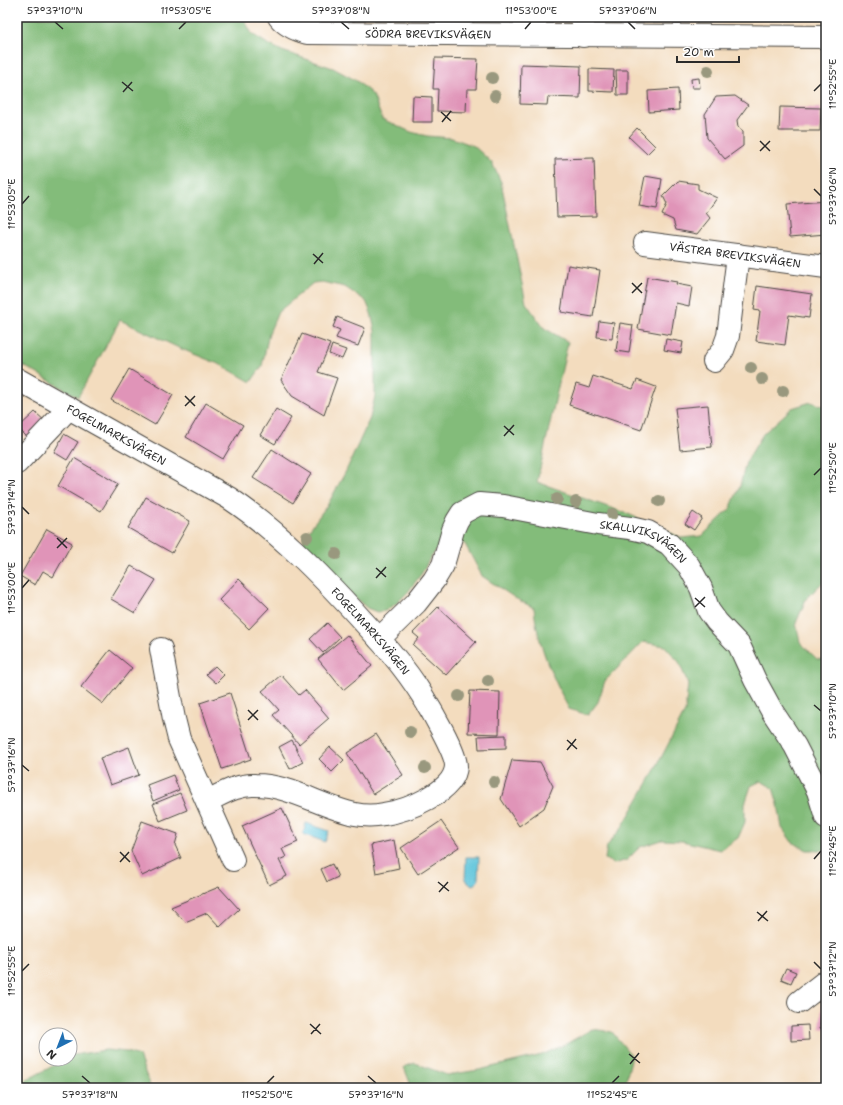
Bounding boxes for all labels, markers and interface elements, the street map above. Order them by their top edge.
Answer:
text: 57°37'10"N [27,4,83,17]
text: 11°53'05"E [160,4,212,17]
text: 57°37'08"N [312,4,370,17]
text: 11°53'00"E [505,4,557,17]
text: 57°37'06"N [599,4,657,17]
street label: SÖDRA BREVIKSVÄGEN [365,26,491,42]
scale bar [677,38,739,64]
text: 20 m [683,44,714,60]
text: 11°52'55"E [826,59,839,109]
text: 57°37'06"N [826,167,839,225]
text: 11°53'05"E [5,178,18,230]
street label: VÄSTRA BREVIKSVÄGEN [669,239,802,272]
street label: FOGELMARKSVÄGEN [64,401,169,469]
text: 11°52'50"E [826,442,839,494]
text: 57°37'14"N [5,479,18,535]
street label: SKALLVIKSVÄGEN [599,517,690,567]
text: 11°53'00"E [5,562,18,614]
street label: FOGELMARKSVÄGEN [328,584,413,678]
text: 57°37'10"N [826,683,839,739]
text: 57°37'16"N [5,737,18,793]
text: 11°52'45"E [826,826,839,876]
text: 57°37'12"N [826,941,839,997]
text: 11°52'55"E [5,946,18,996]
north arrow [38,1027,78,1067]
text: N [43,1045,60,1063]
text: 57°37'18"N [62,1088,118,1101]
text: 11°52'50"E [241,1088,293,1101]
text: 57°37'16"N [348,1088,404,1101]
text: 11°52'45"E [587,1088,637,1101]

